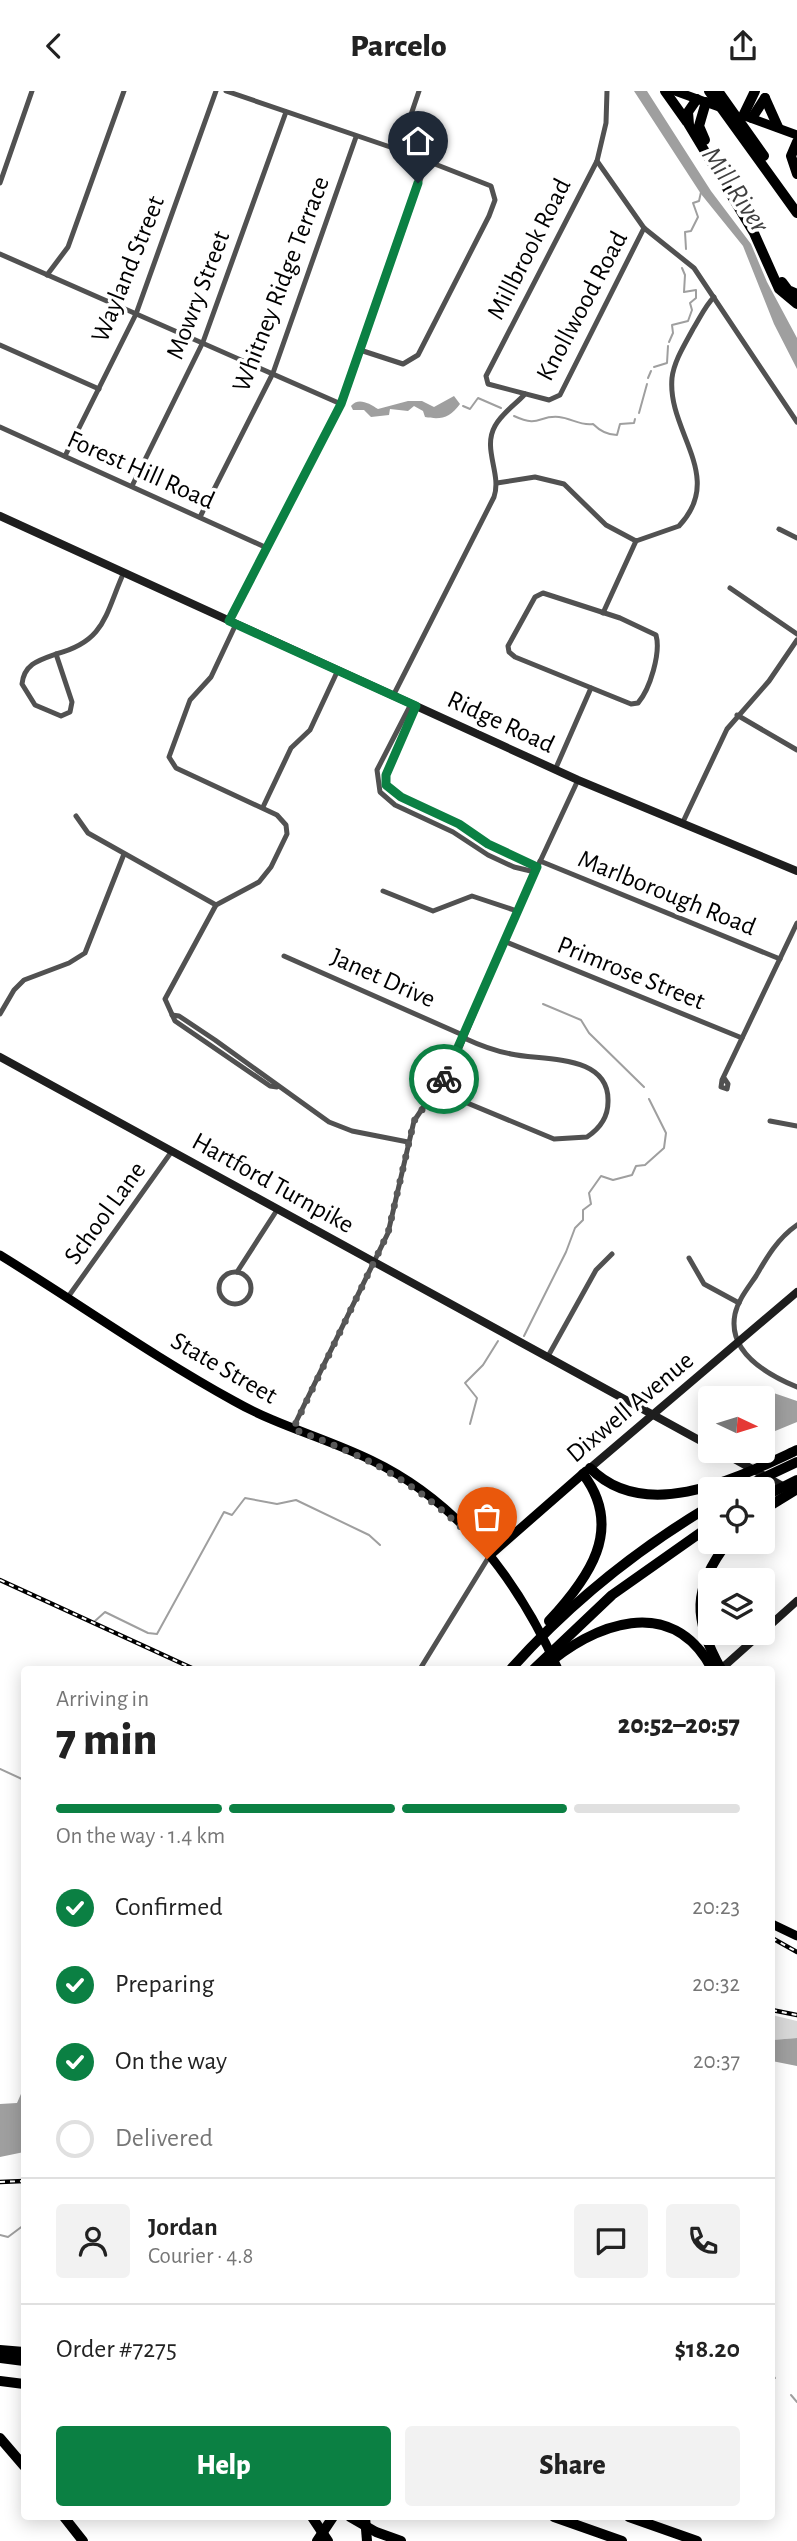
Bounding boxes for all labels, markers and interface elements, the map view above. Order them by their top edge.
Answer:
icon: back [35,27,73,65]
icon: share [724,27,762,65]
text: Parcelo [350,30,447,62]
pin [388,111,448,183]
icon: home [399,122,437,160]
water label: Mill River [696,142,774,239]
street label: Whitney Ridge Terrace [228,173,334,395]
street label: Millbrook Road [482,174,576,324]
street label: Wayland Street [87,192,169,346]
street label: Mowry Street [162,227,234,363]
street label: Knollwood Road [532,227,632,385]
street label: Forest Hill Road [63,426,219,514]
street label: Ridge Road [443,686,559,758]
street label: Marlborough Road [574,845,760,941]
street label: Primrose Street [554,932,708,1014]
street label: Janet Drive [327,943,439,1013]
courier [409,1044,479,1114]
icon: bike [425,1060,463,1098]
street label: Hartford Turnpike [188,1128,358,1238]
street label: School Lane [59,1157,151,1269]
street label: State Street [166,1327,282,1409]
street label: Dixwell Avenue [562,1347,698,1467]
north arrow [698,1386,775,1463]
map controls [698,1386,775,1645]
button: locate [698,1477,775,1554]
pin [457,1487,517,1559]
icon: bag [468,1498,506,1536]
button: layers [698,1568,775,1645]
text: Arriving in [56,1688,149,1711]
text: 20:52–20:57 [618,1712,740,1738]
text: 7 min [56,1717,157,1763]
text: On the way · 1.4 km [56,1825,225,1848]
icon: check [56,1889,94,1927]
text: Confirmed [115,1894,223,1920]
text: 20:23 [692,1896,740,1919]
icon: check [56,1966,94,2004]
text: Preparing [115,1971,214,1997]
text: 20:32 [692,1973,740,1996]
icon: check [56,2043,94,2081]
text: On the way [115,2048,227,2074]
text: 20:37 [693,2050,740,2073]
text: Delivered [115,2125,213,2151]
button: person [56,2204,130,2278]
button: chat [574,2204,648,2278]
button: phone [666,2204,740,2278]
text: Jordan [148,2214,218,2240]
text: Courier · 4.8 [148,2245,253,2268]
text: Order #7275 [56,2336,177,2362]
text: $18.20 [674,2336,740,2362]
button: Help [56,2426,391,2506]
button: Share [405,2426,740,2506]

